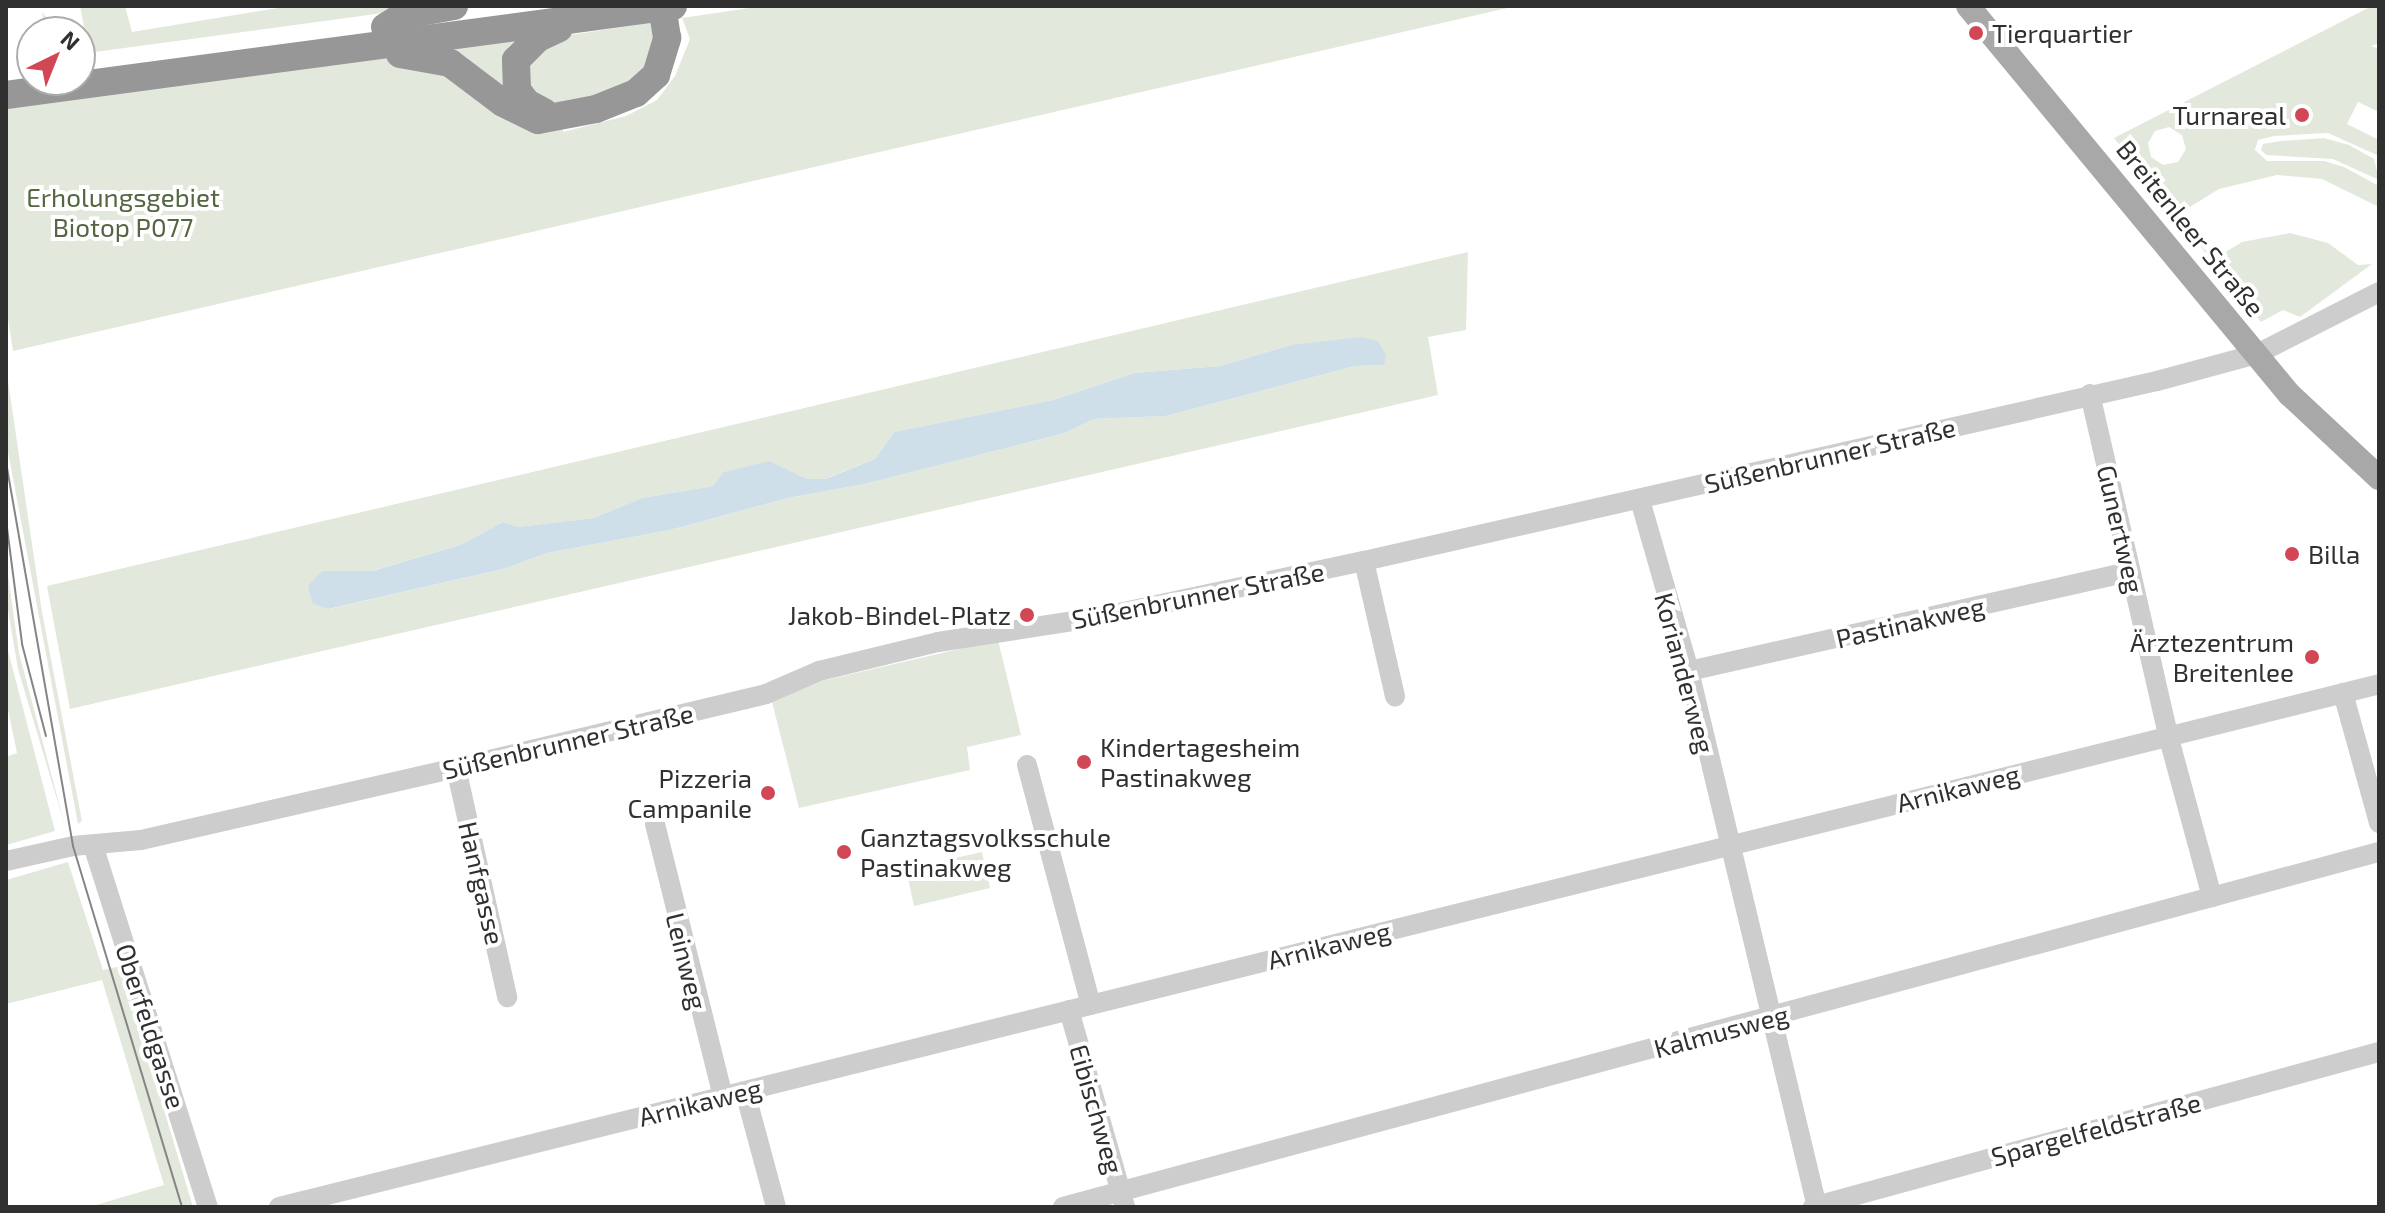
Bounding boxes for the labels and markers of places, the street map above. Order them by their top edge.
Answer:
place label: Tierquartier [1992,17,2133,49]
marker: Tierquartier [1967,24,1985,42]
place label: Turnareal [2173,99,2286,131]
marker: Turnareal [2293,106,2311,124]
place label: Billa [2308,538,2360,570]
marker: Billa [2283,545,2301,563]
place label: Jakob-Bindel-Platz [788,599,1011,631]
marker: Jakob-Bindel-Platz [1018,606,1036,624]
place label: Ärztezentrum Breitenlee [2130,626,2294,688]
marker: Ärztezentrum Breitenlee [2301,646,2323,668]
place label: Kindertagesheim Pastinakweg [1100,731,1300,792]
marker: Kindertagesheim Pastinakweg [1075,753,1093,771]
place label: Pizzeria Campanile [628,762,752,824]
marker: Pizzeria Campanile [759,784,777,802]
place label: Ganztagsvolksschule Pastinakweg [860,821,1111,882]
marker: Ganztagsvolksschule Pastinakweg [835,843,853,861]

